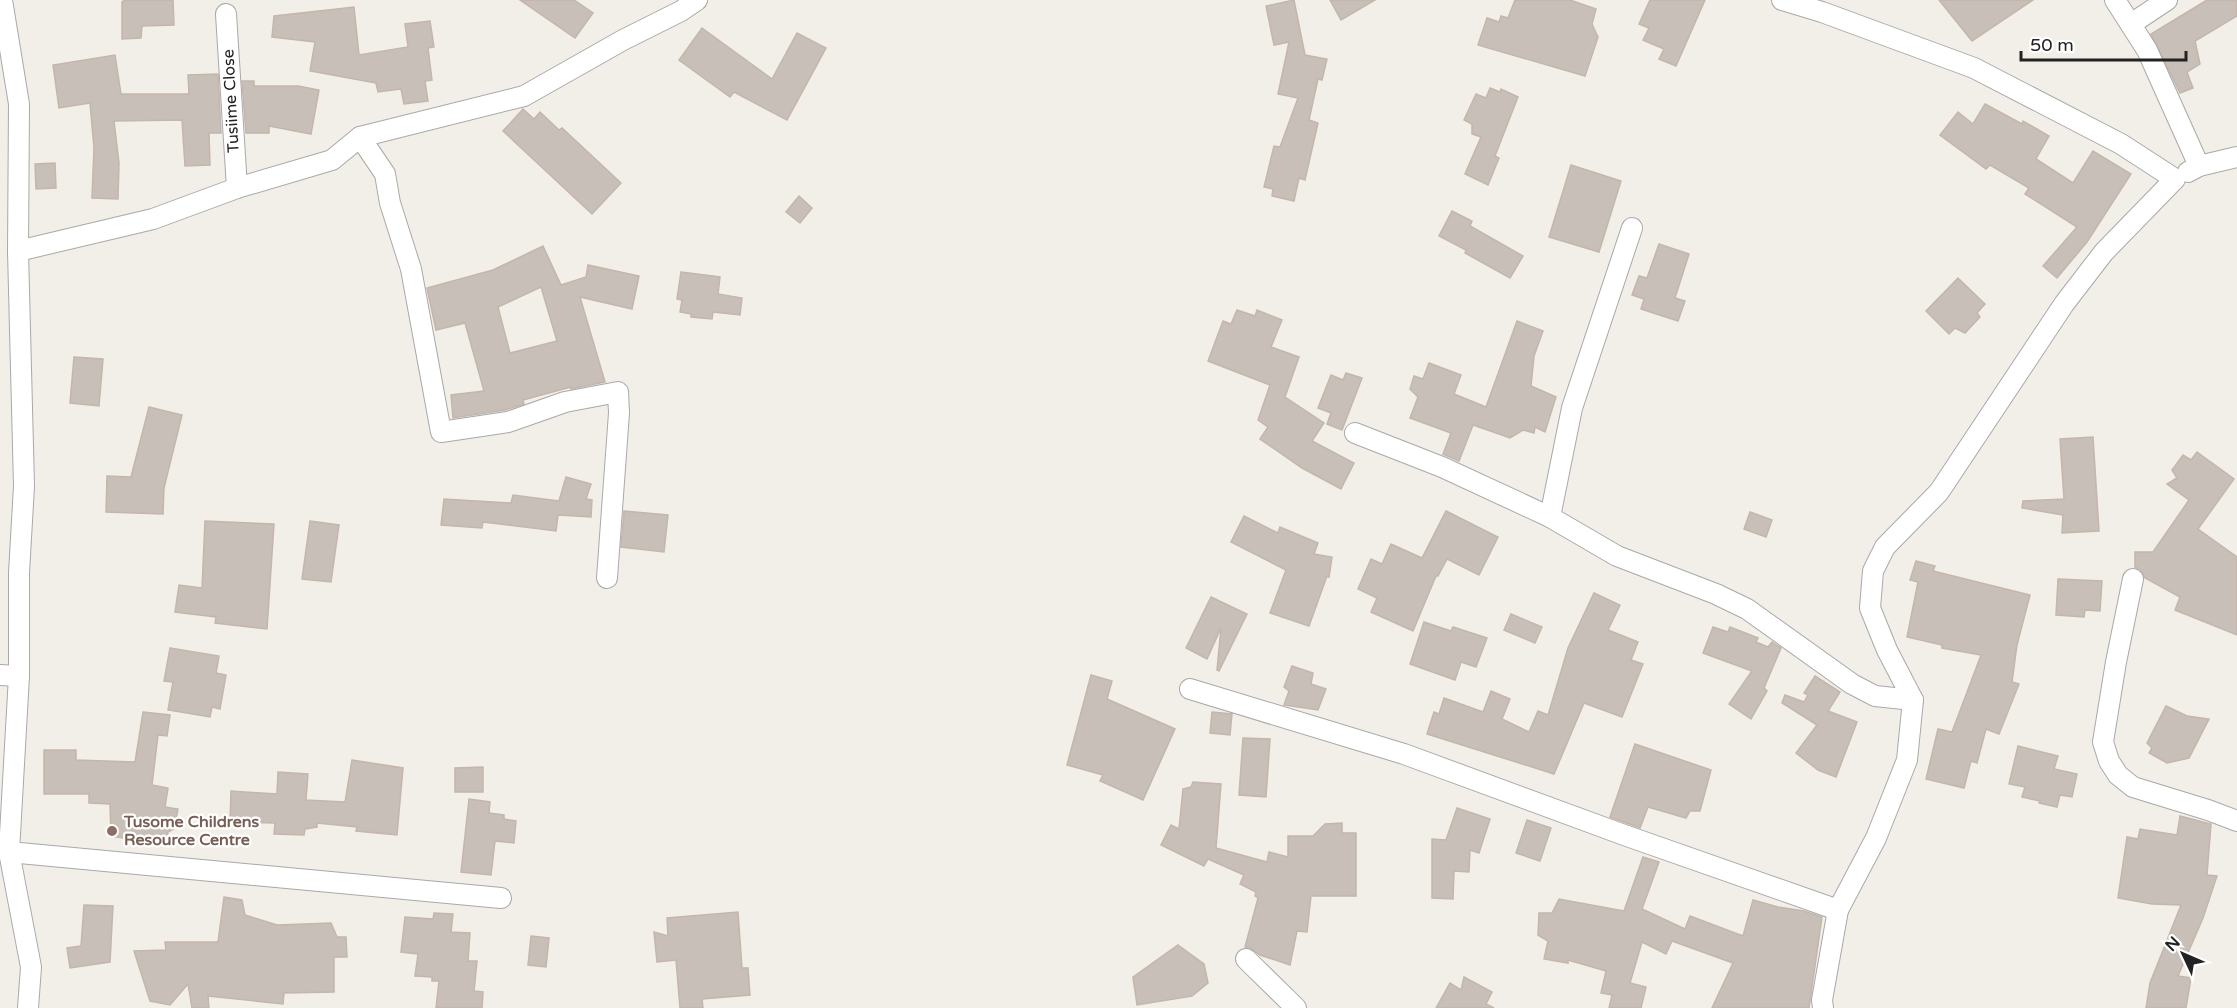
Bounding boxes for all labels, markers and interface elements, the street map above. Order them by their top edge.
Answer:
scale bar [2021,24,2186,62]
text: 50 m [2030,34,2074,56]
street label: Tusiime Close [218,49,244,153]
place label: Tusome Childrens Resource Centre [123,812,259,850]
marker: Tusome Childrens Resource Centre [105,824,119,838]
north arrow [2153,924,2213,984]
text: N [2161,933,2185,956]

